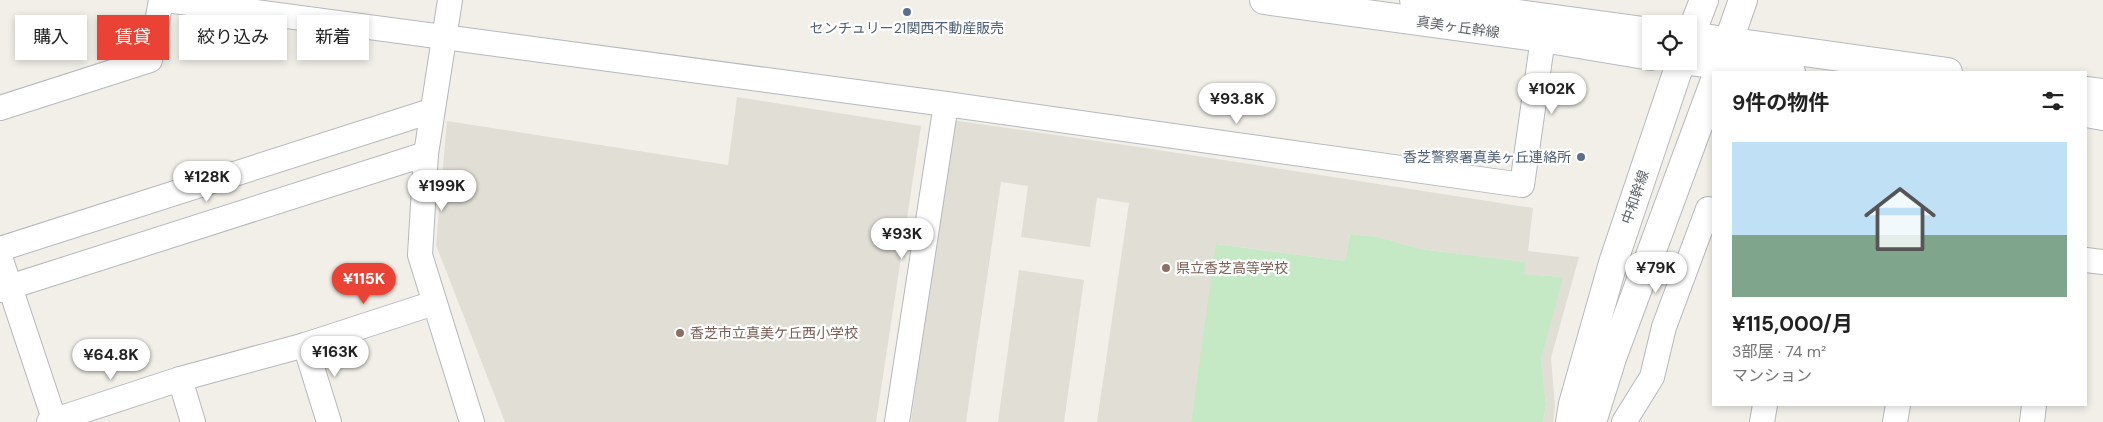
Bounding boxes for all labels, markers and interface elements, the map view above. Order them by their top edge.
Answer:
marker: センチュリー21関西不動産販売 [901,6,913,18]
street label: 真美ヶ丘幹線 [1415,12,1501,42]
chip: 購入 [15,15,87,60]
chip: 賃貸 [97,15,169,60]
chip: 絞り込み [179,15,287,60]
chip: 新着 [297,15,369,60]
map controls [1642,15,1697,70]
button: locate [1642,15,1697,70]
place label: センチュリー21関西不動産販売 [810,19,1004,37]
pin: ¥102K [1517,72,1587,115]
text: ¥102K [1528,78,1576,99]
pin: ¥93.8K [1196,82,1278,125]
icon: filters [2039,87,2067,115]
text: ¥93.8K [1210,88,1264,109]
text: 9件の物件 [1732,89,1829,117]
place label: 香芝警察署真美ヶ丘連絡所 [1403,148,1571,166]
marker: 香芝警察署真美ヶ丘連絡所 [1575,151,1587,163]
pin: ¥128K [172,160,242,203]
text: ¥128K [184,166,230,187]
street label: 中和幹線 [1617,168,1653,226]
pin: ¥199K [407,170,477,212]
icon: home [1855,174,1945,264]
text: ¥199K [419,175,466,196]
pin: ¥93K [872,218,932,260]
text: ¥93K [882,223,922,244]
pin: ¥79K [1626,252,1686,294]
text: ¥79K [1636,257,1676,278]
place label: 県立香芝高等学校 [1176,259,1288,277]
pin: ¥115K [329,262,399,305]
marker: 県立香芝高等学校 [1160,262,1172,274]
text: ¥115K [343,268,385,289]
text: ¥115,000/月 [1732,310,1853,338]
place label: 香芝市立真美ケ丘西小学校 [690,324,858,342]
marker: 香芝市立真美ケ丘西小学校 [674,327,686,339]
pin: ¥163K [300,336,370,378]
pin: ¥64.8K [70,338,152,381]
text: ¥163K [312,341,358,362]
text: 3部屋 · 74 m² [1732,341,1826,362]
text: ¥64.8K [83,344,139,365]
text: マンション [1732,365,1812,386]

